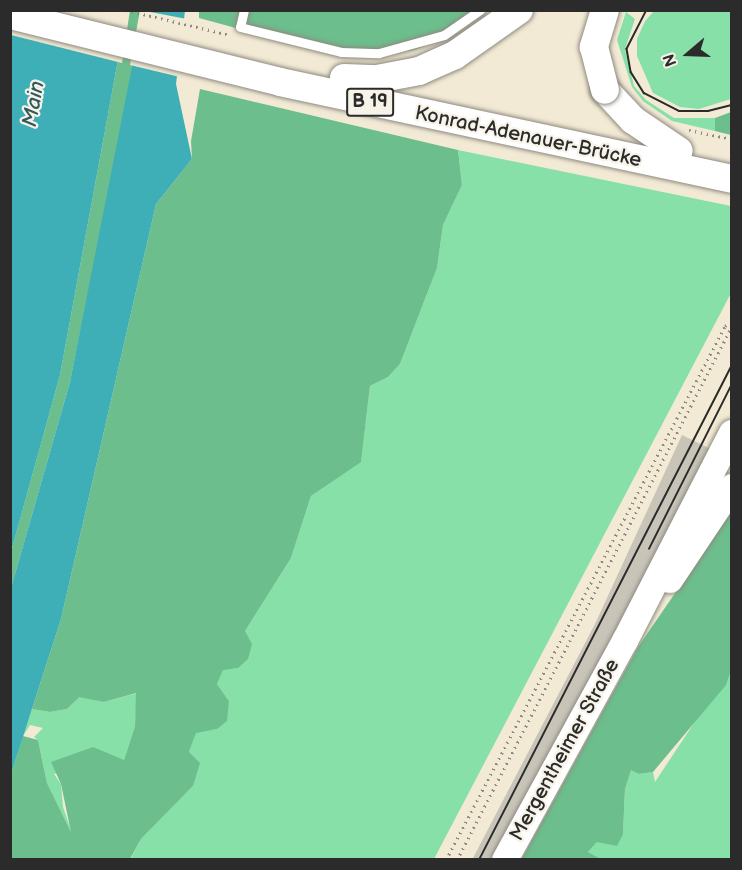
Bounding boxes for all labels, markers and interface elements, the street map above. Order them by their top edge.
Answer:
north arrow [658,24,718,84]
text: N [660,51,681,69]
water label: Main [18,79,50,129]
road number: B 19 [346,87,394,117]
street label: Konrad-Adenauer-Brücke [413,101,643,173]
street label: Mergentheimer Straße [505,655,625,845]

